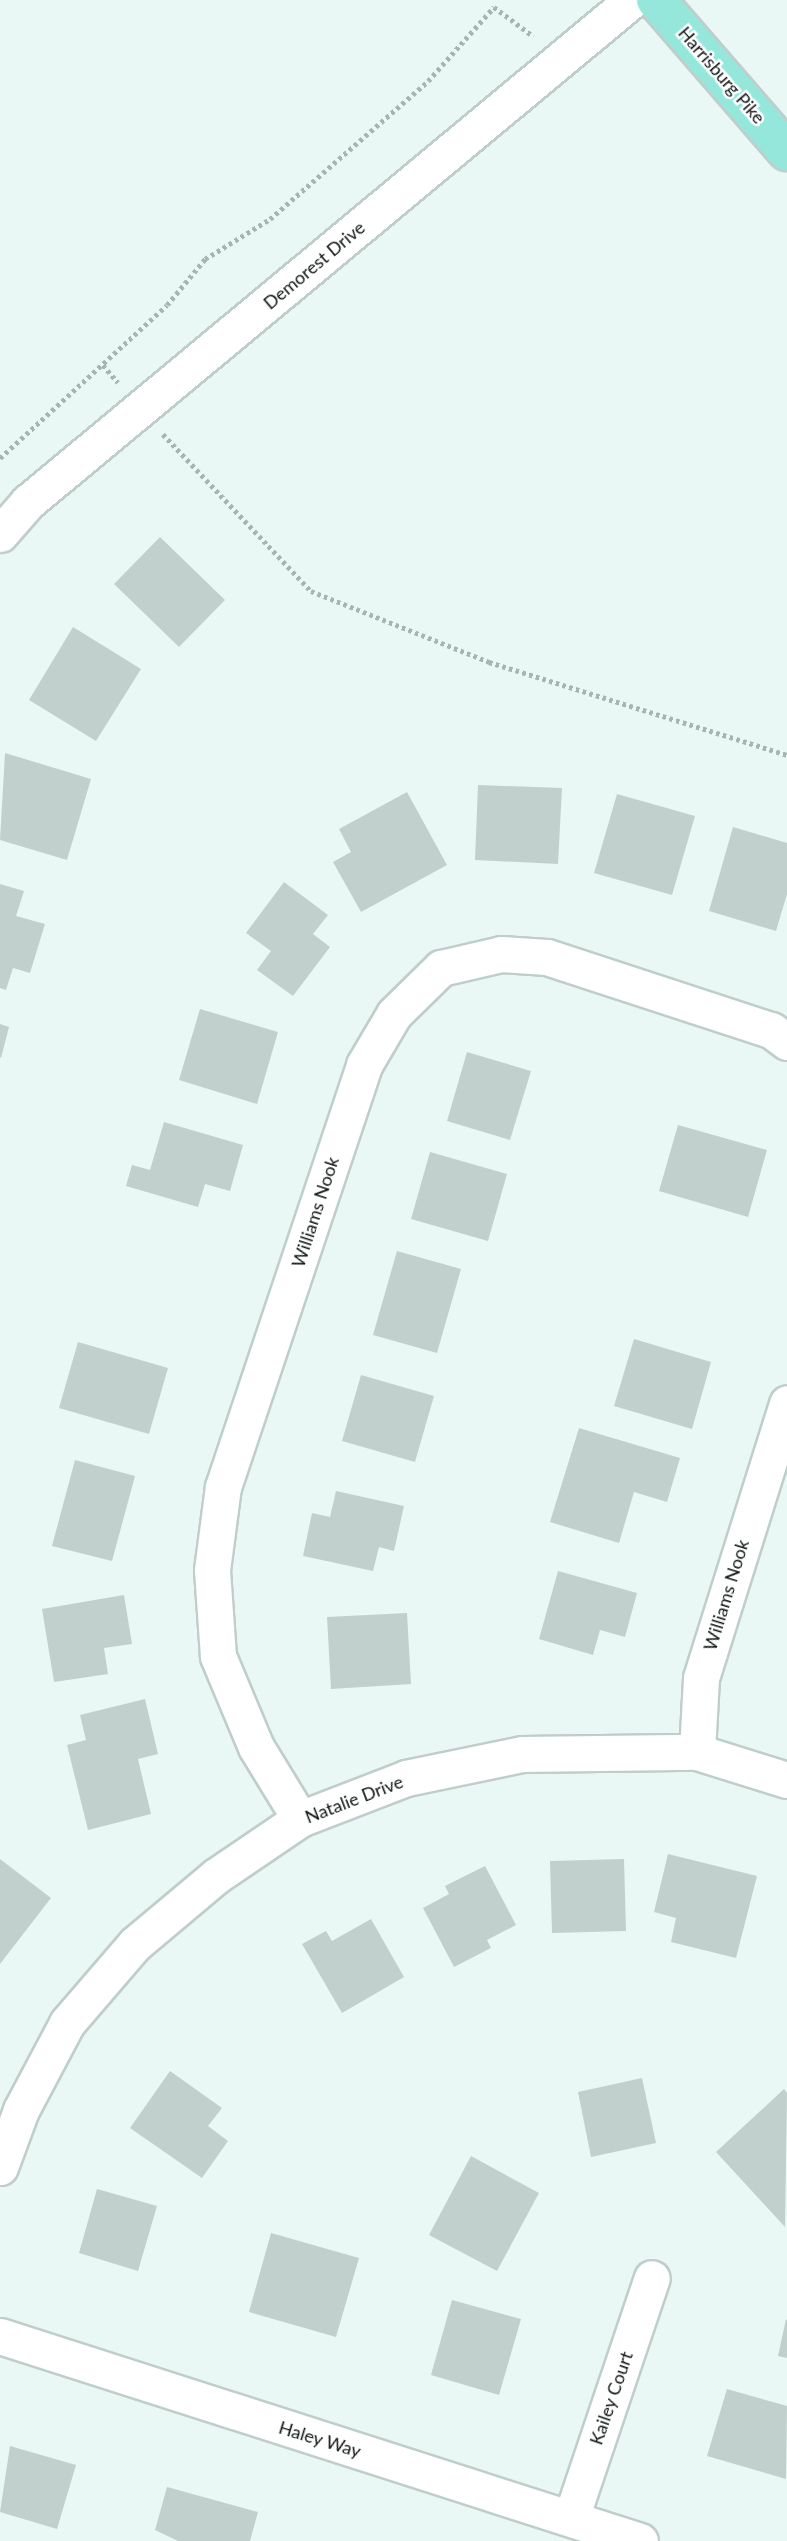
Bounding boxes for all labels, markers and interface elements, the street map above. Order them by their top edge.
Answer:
street label: Harrisburg Pike [674,22,770,128]
street label: Demorest Drive [259,216,369,314]
street label: Williams Nook [287,1154,343,1270]
street label: Williams Nook [699,1537,753,1653]
street label: Natalie Drive [302,1770,406,1828]
street label: Kailey Court [585,2348,637,2448]
street label: Haley Way [276,2416,364,2462]

